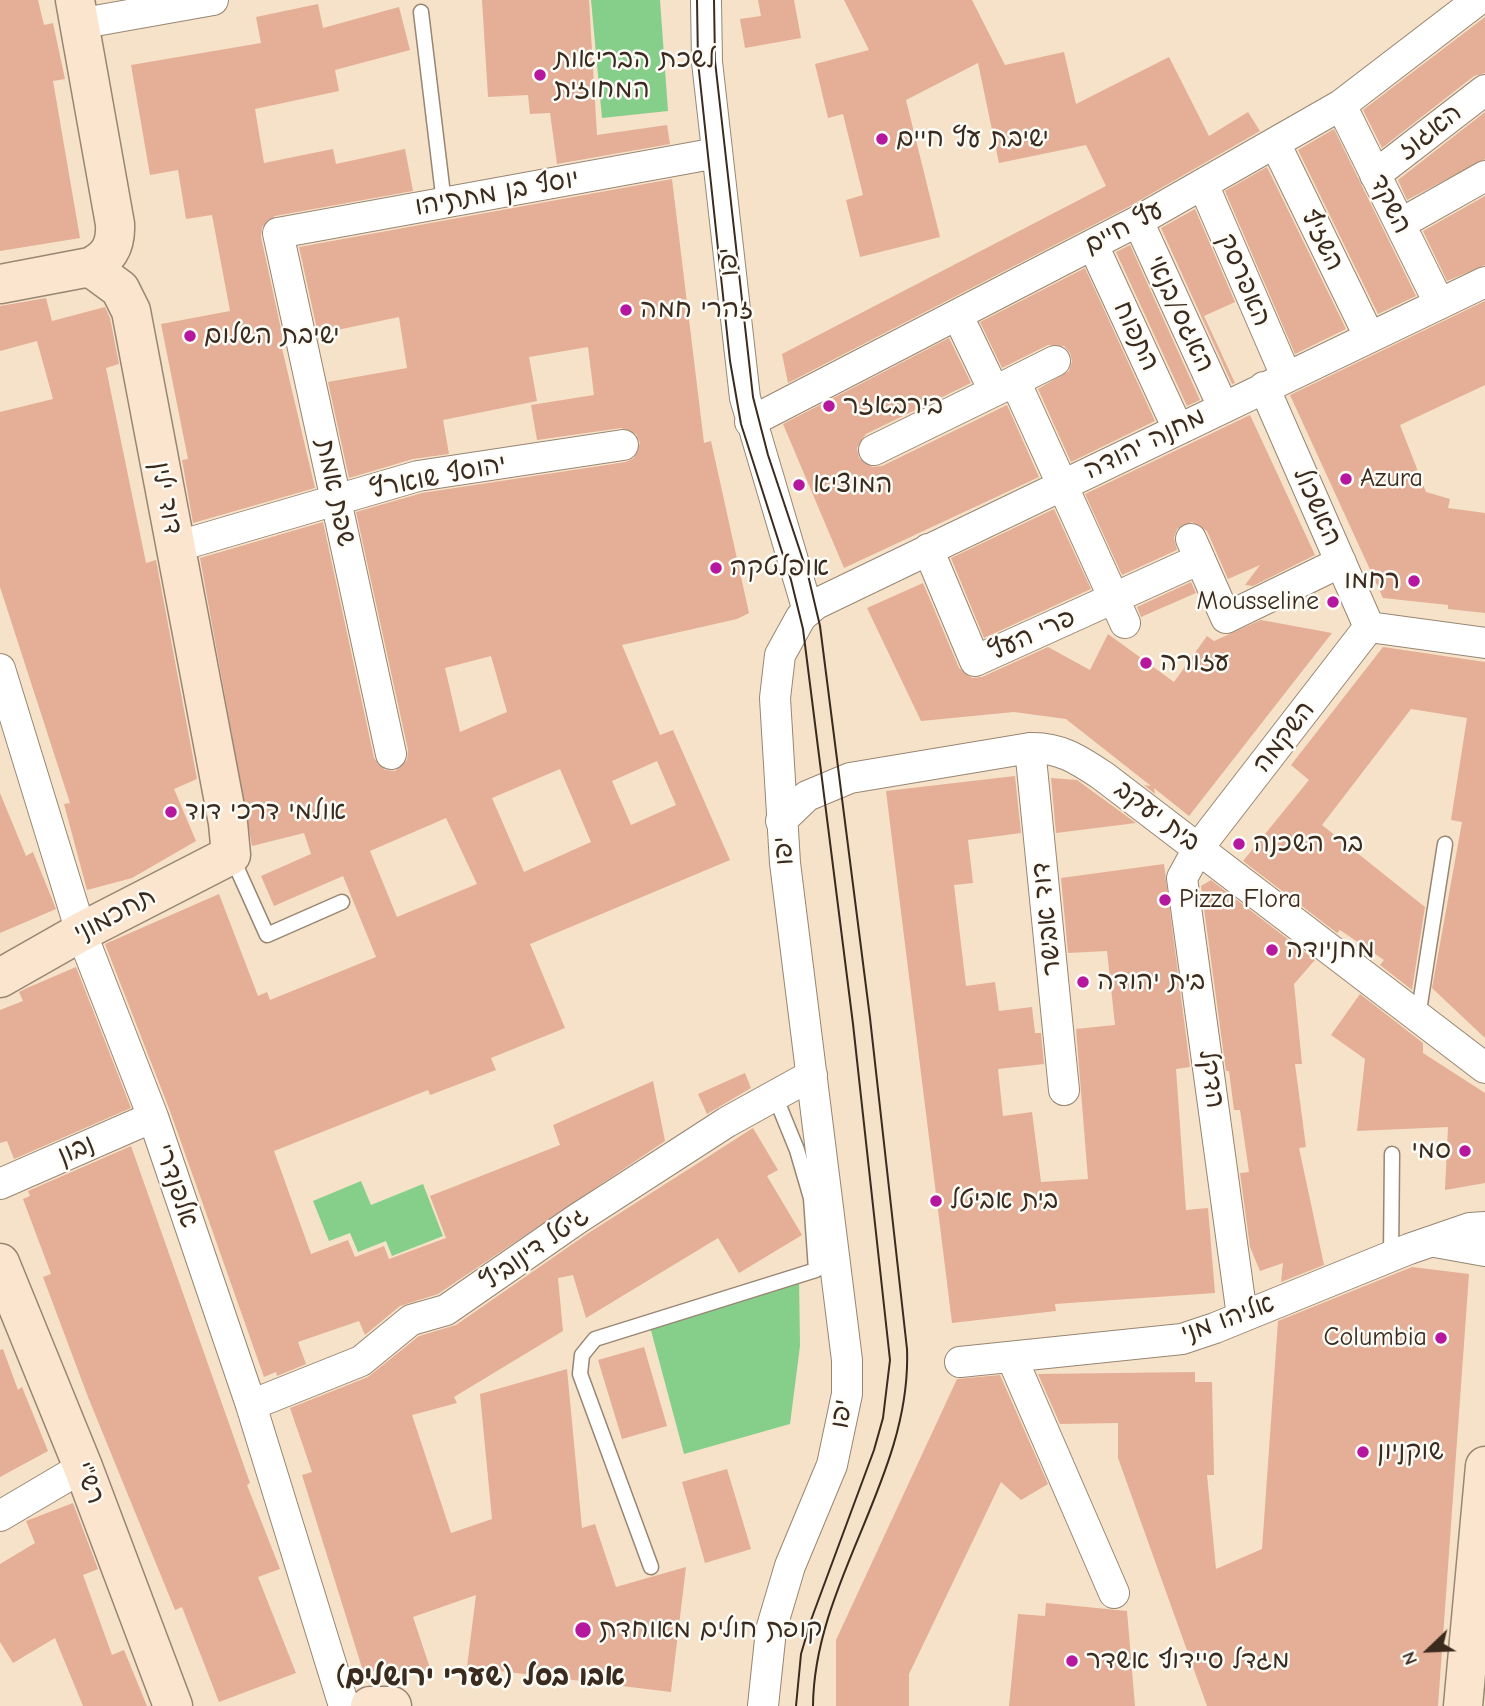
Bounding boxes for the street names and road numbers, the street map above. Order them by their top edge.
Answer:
street label: האגוז [1392,97,1468,167]
street label: יוסף בן מתתיהו [413,163,581,223]
street label: השקד [1362,169,1418,239]
street label: עץ חיים [1079,194,1169,262]
street label: השזיף [1294,204,1350,276]
street label: האפרסק [1211,229,1277,331]
street label: יפו [712,246,746,278]
street label: האגס/בנאי [1139,251,1221,377]
street label: התפוח [1106,296,1166,376]
street label: מחנה יהודה [1079,401,1211,487]
street label: שפת אמת [308,437,362,549]
street label: יהוסף שוארץ [367,449,509,505]
street label: דוד ילין [144,459,188,537]
street label: האשכול [1286,463,1348,551]
street label: פרי העץ [984,602,1080,668]
street label: השקמה [1246,695,1322,779]
street label: בית יעקב [1108,774,1206,858]
street label: יפו [767,835,801,867]
street label: דוד אבישר [1026,861,1068,977]
street label: תחכמוני [69,881,161,949]
street label: הדקל [1191,1048,1231,1110]
street label: נבון [53,1128,99,1172]
street label: אלפנדרי [147,1140,205,1232]
street label: גיטל דינוביץ [475,1200,595,1298]
street label: אליהו מני [1177,1288,1279,1350]
street label: יפו [824,1397,860,1431]
street label: רש"י [67,1457,111,1509]

